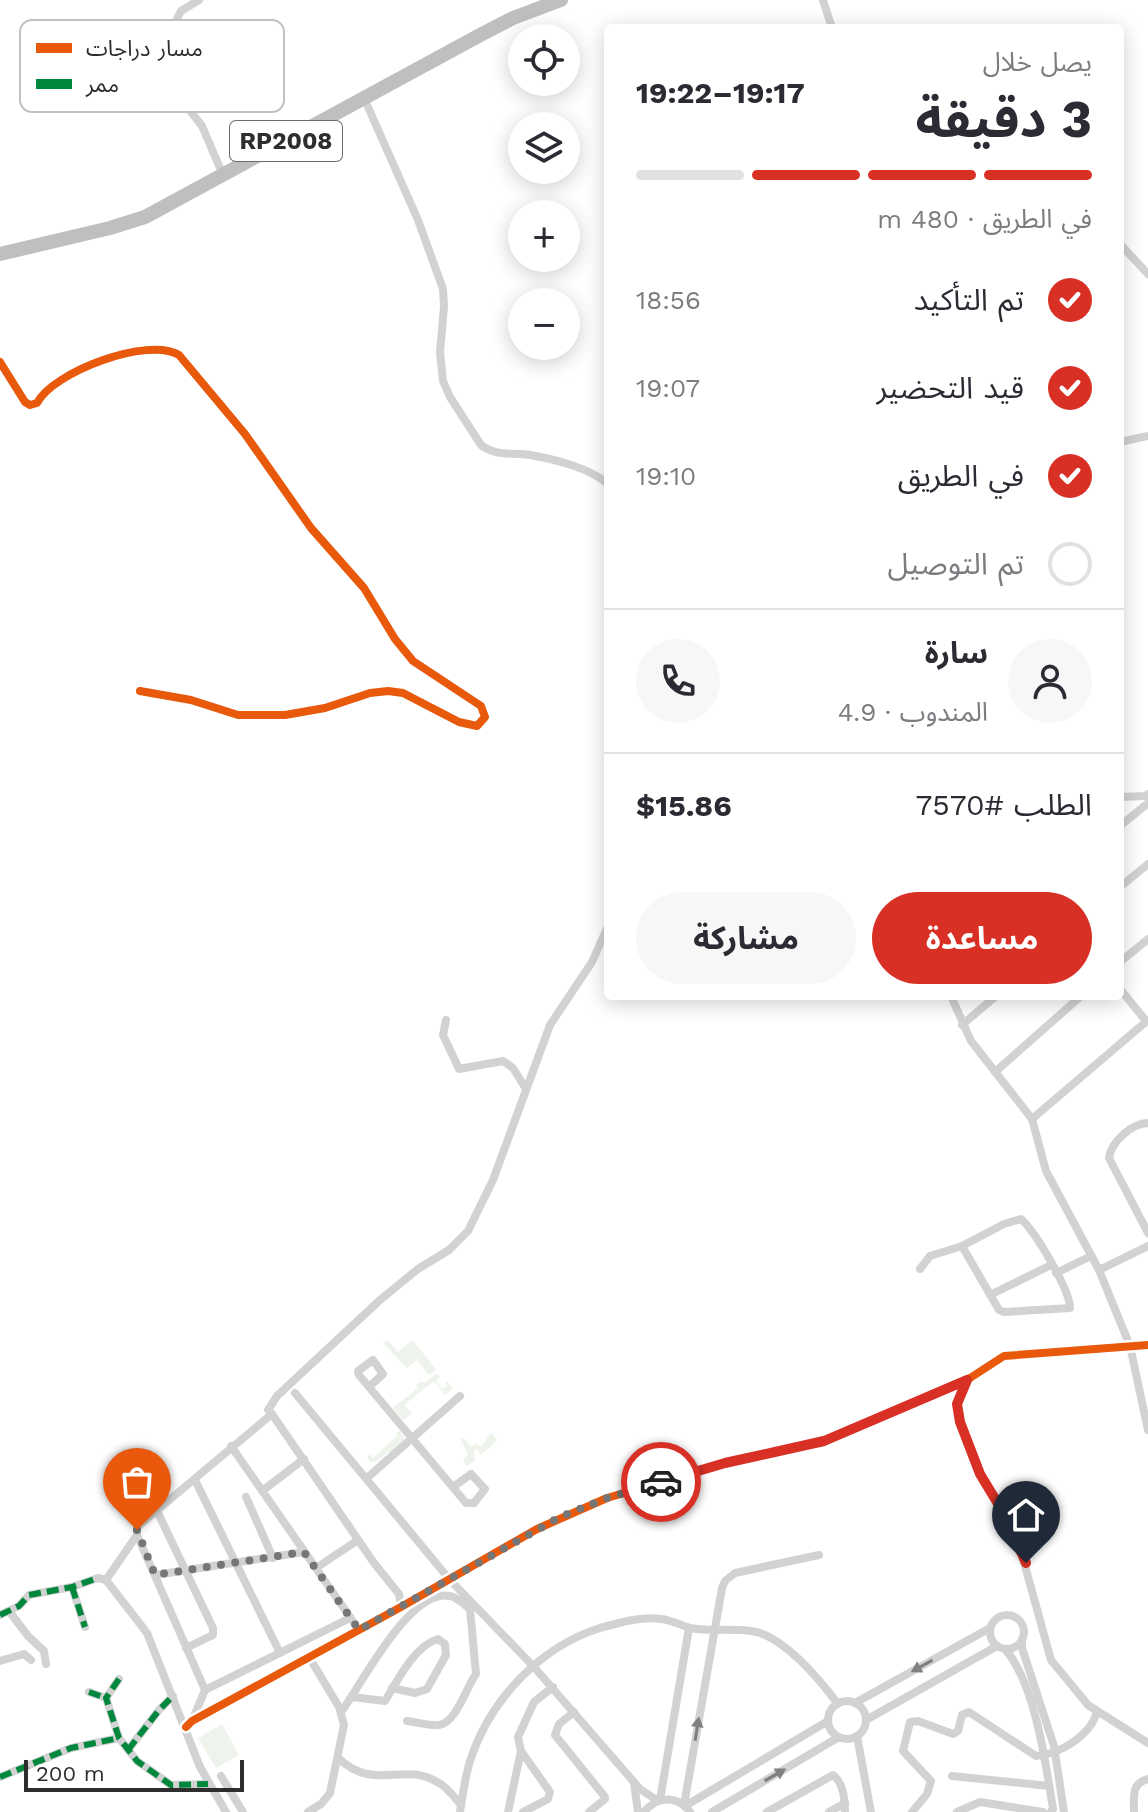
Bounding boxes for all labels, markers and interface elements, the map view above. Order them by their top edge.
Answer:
legend [20,20,284,112]
map controls [508,24,580,360]
button: locate [508,24,580,96]
text: مسار دراجات [86,36,203,62]
text: يصل خلال [983,47,1092,77]
text: ممر [85,72,119,97]
text: 19:17–19:22 [636,75,805,110]
text: 3 دقيقة [915,89,1092,150]
button: layers [508,112,580,184]
road number: RP2008 [230,121,342,161]
button: + [508,200,580,272]
text: في الطريق · 480 m [877,204,1092,234]
icon: check [1048,278,1092,322]
text: تم التأكيد [914,282,1024,317]
text: 18:56 [636,285,701,315]
button: − [508,288,580,360]
icon: check [1048,366,1092,410]
text: قيد التحضير [876,370,1024,405]
text: 19:07 [636,373,700,403]
icon: check [1048,454,1092,498]
text: في الطريق [898,458,1024,493]
text: 19:10 [636,461,696,491]
text: تم التوصيل [887,546,1024,581]
text: سارة [925,635,988,670]
button: phone [636,639,720,723]
button: person [1008,639,1092,723]
text: المندوب · 4.9 [838,697,988,727]
text: الطلب #7570 [915,787,1092,822]
text: $15.86 [636,788,732,823]
button: مشاركة [636,892,856,984]
button: مساعدة [872,892,1092,984]
courier [621,1442,701,1522]
pin [103,1448,171,1530]
icon: bag [115,1460,159,1504]
icon: car [639,1460,683,1504]
pin [992,1481,1060,1563]
icon: home [1004,1493,1048,1537]
one-way arrow [911,1659,934,1672]
one-way arrow [691,1716,704,1741]
scale bar [24,1756,244,1792]
text: 200 m [36,1761,105,1786]
one-way arrow [764,1768,787,1782]

